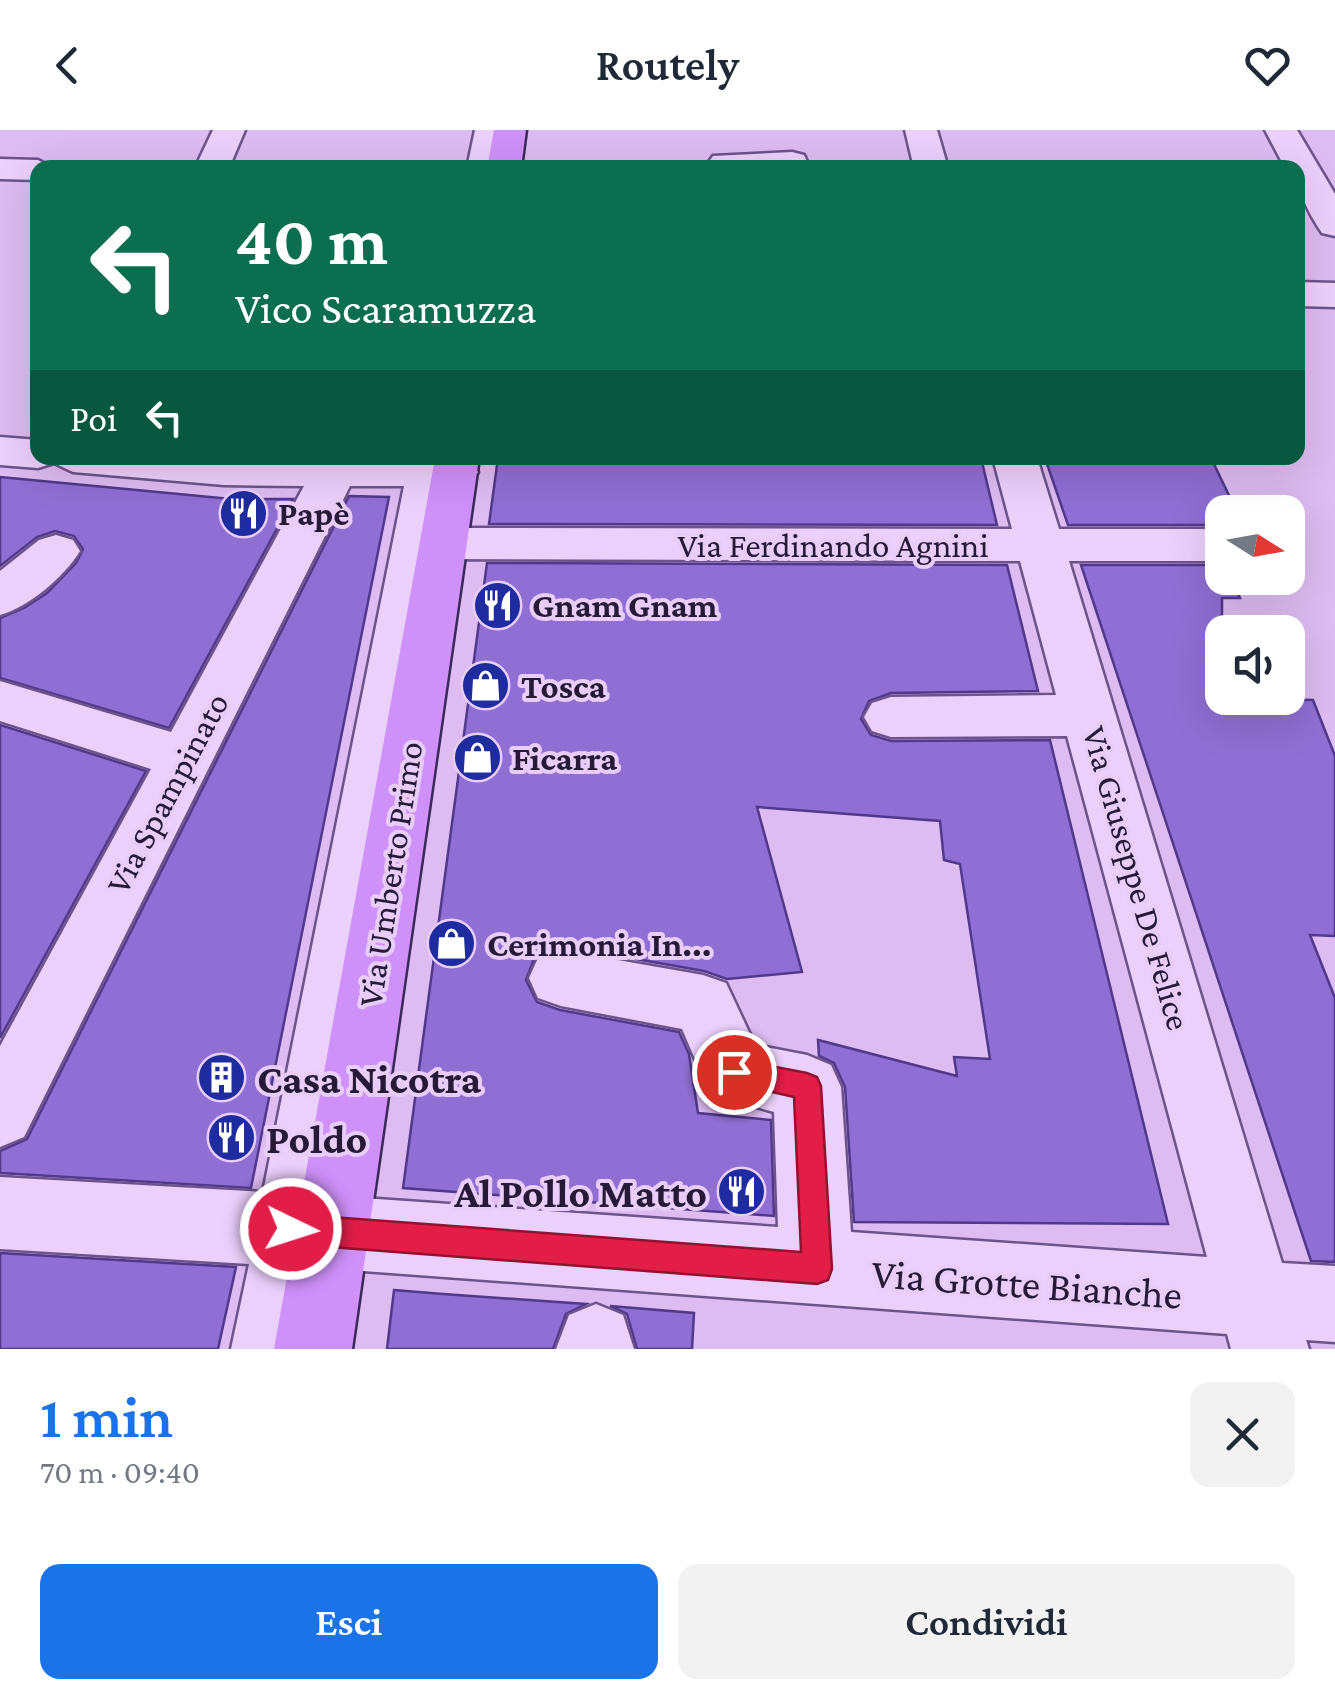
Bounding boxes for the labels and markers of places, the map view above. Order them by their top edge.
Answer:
restaurant icon: Papè [217,487,269,539]
place label: Papè [278,494,350,533]
restaurant icon: Gnam Gnam [471,579,523,631]
place label: Gnam Gnam [532,586,718,625]
shop icon: Tosca [460,660,512,712]
place label: Tosca [521,667,606,706]
shop icon: Ficarra [451,732,503,784]
place label: Ficarra [512,739,617,778]
shop icon: Cerimonia In... [426,918,478,970]
place label: Cerimonia In... [487,925,712,964]
pin [692,1030,777,1115]
building icon: Casa Nicotra [196,1052,248,1104]
place label: Casa Nicotra [257,1055,482,1102]
restaurant icon: Poldo [205,1112,257,1164]
place label: Poldo [266,1115,367,1162]
restaurant icon: Al Pollo Matto [716,1166,768,1218]
place label: Al Pollo Matto [453,1169,707,1216]

